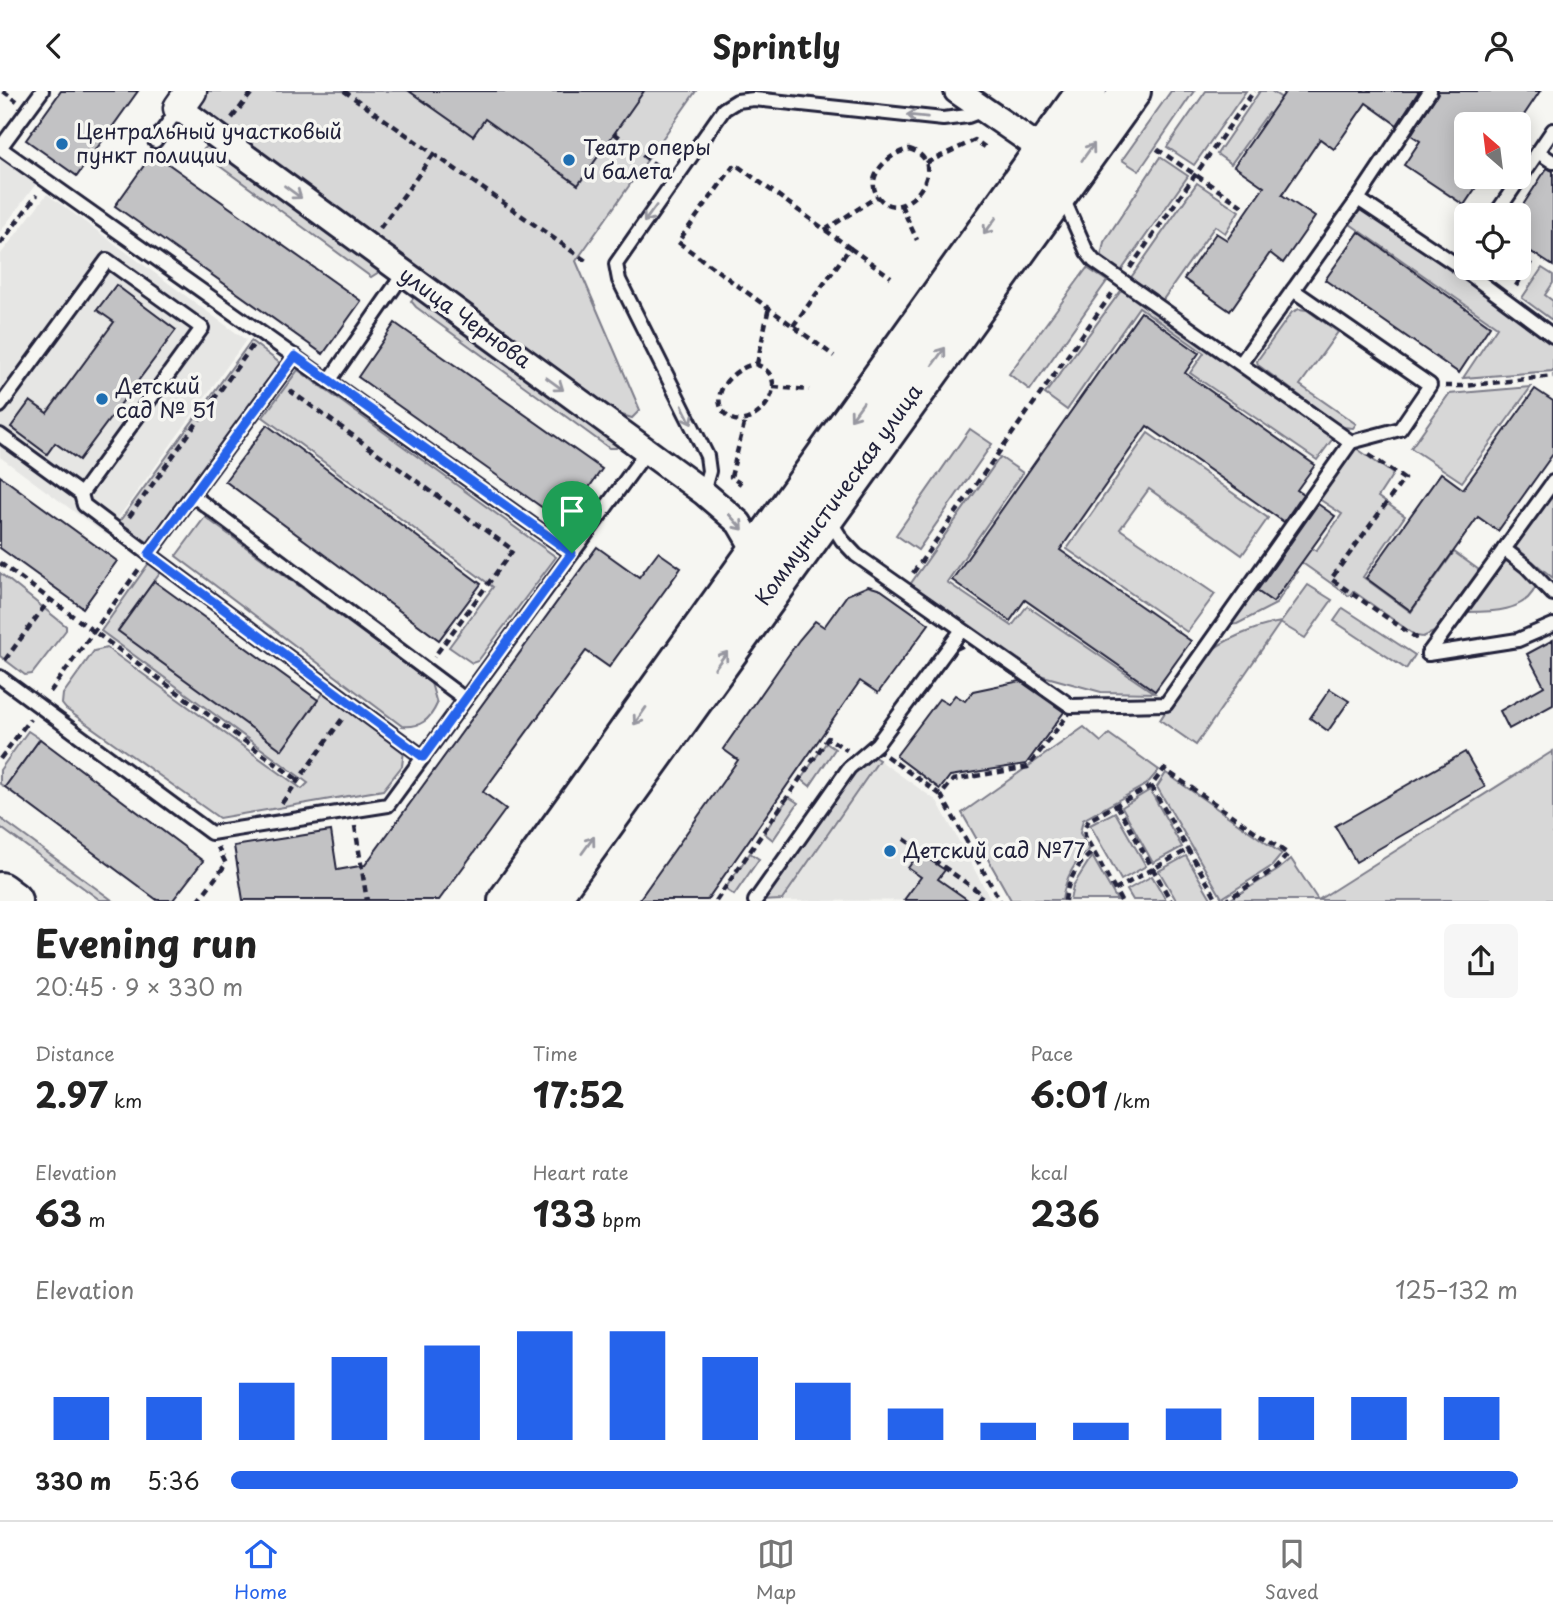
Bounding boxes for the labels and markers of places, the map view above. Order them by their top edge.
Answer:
place label: Центральный участковый пункт полиции [76,114,342,170]
place label: Театр оперы и балета [583,130,711,186]
marker: Центральный участковый пункт полиции [54,136,70,152]
marker: Театр оперы и балета [561,152,577,168]
place label: Детский сад № 51 [115,369,215,425]
marker: Детский сад № 51 [94,391,110,407]
pin [542,481,602,553]
place label: Детский сад №77 [903,833,1085,865]
marker: Детский сад №77 [882,843,898,859]

